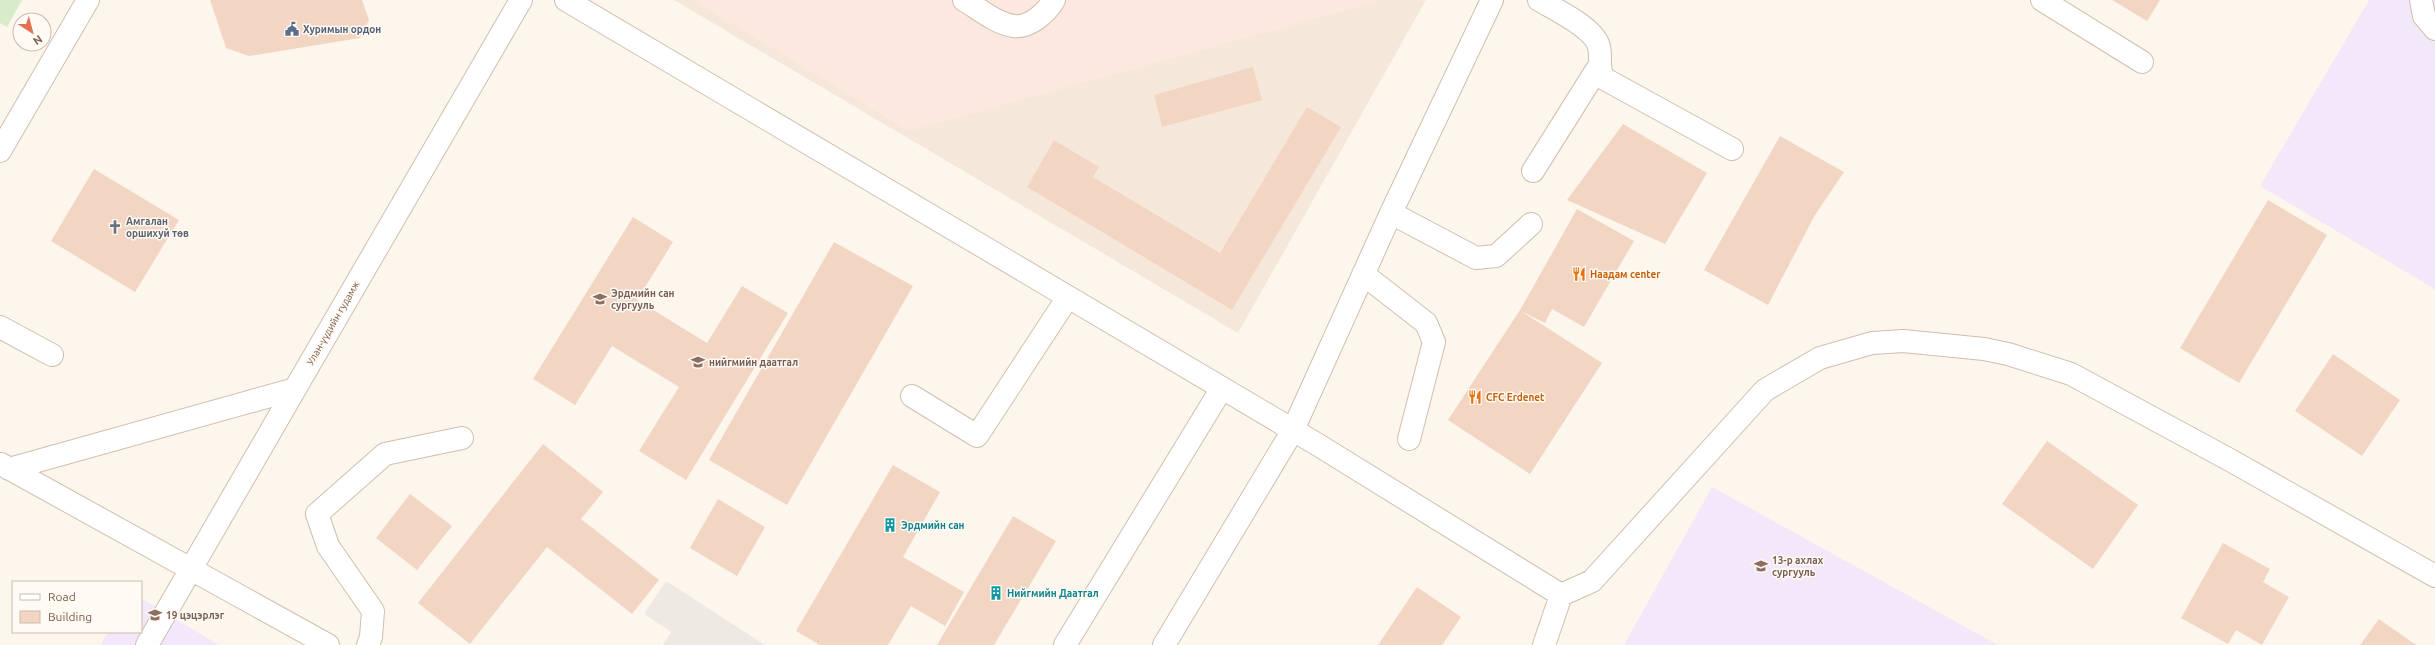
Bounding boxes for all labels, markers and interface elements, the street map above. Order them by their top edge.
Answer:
north arrow [12,12,52,52]
public building icon: Хуримын ордон [284,21,300,37]
place label: Хуримын ордон [303,24,381,35]
text: N [31,33,45,47]
place label: Амгалан оршихуй төв [126,216,189,239]
church icon: Амгалан оршихуй төв [107,219,123,235]
restaurant icon: Наадам center [1571,266,1587,282]
place label: Наадам center [1590,269,1661,280]
street label: Улан-үүдийн гудамж [304,279,362,367]
place label: Эрдмийн сан сургууль [611,288,675,311]
school or university icon: Эрдмийн сан сургууль [592,291,608,307]
school or university icon: нийгмийн даатгал [690,354,706,370]
place label: нийгмийн даатгал [709,357,798,368]
restaurant icon: CFC Erdenet [1467,389,1483,405]
place label: CFC Erdenet [1486,392,1545,403]
building icon: Эрдмийн сан [882,517,898,533]
place label: Эрдмийн сан [901,520,965,531]
place label: 13-р ахлах сургууль [1772,555,1824,578]
school or university icon: 13-р ахлах сургууль [1753,558,1769,574]
legend [12,581,142,633]
building icon: Нийгмийн Даатгал [988,585,1004,601]
place label: Нийгмийн Даатгал [1007,588,1099,599]
text: Road [48,590,76,603]
school or university icon: 19 цэцэрлэг [147,607,163,623]
text: Building [48,610,92,623]
place label: 19 цэцэрлэг [166,610,225,621]

